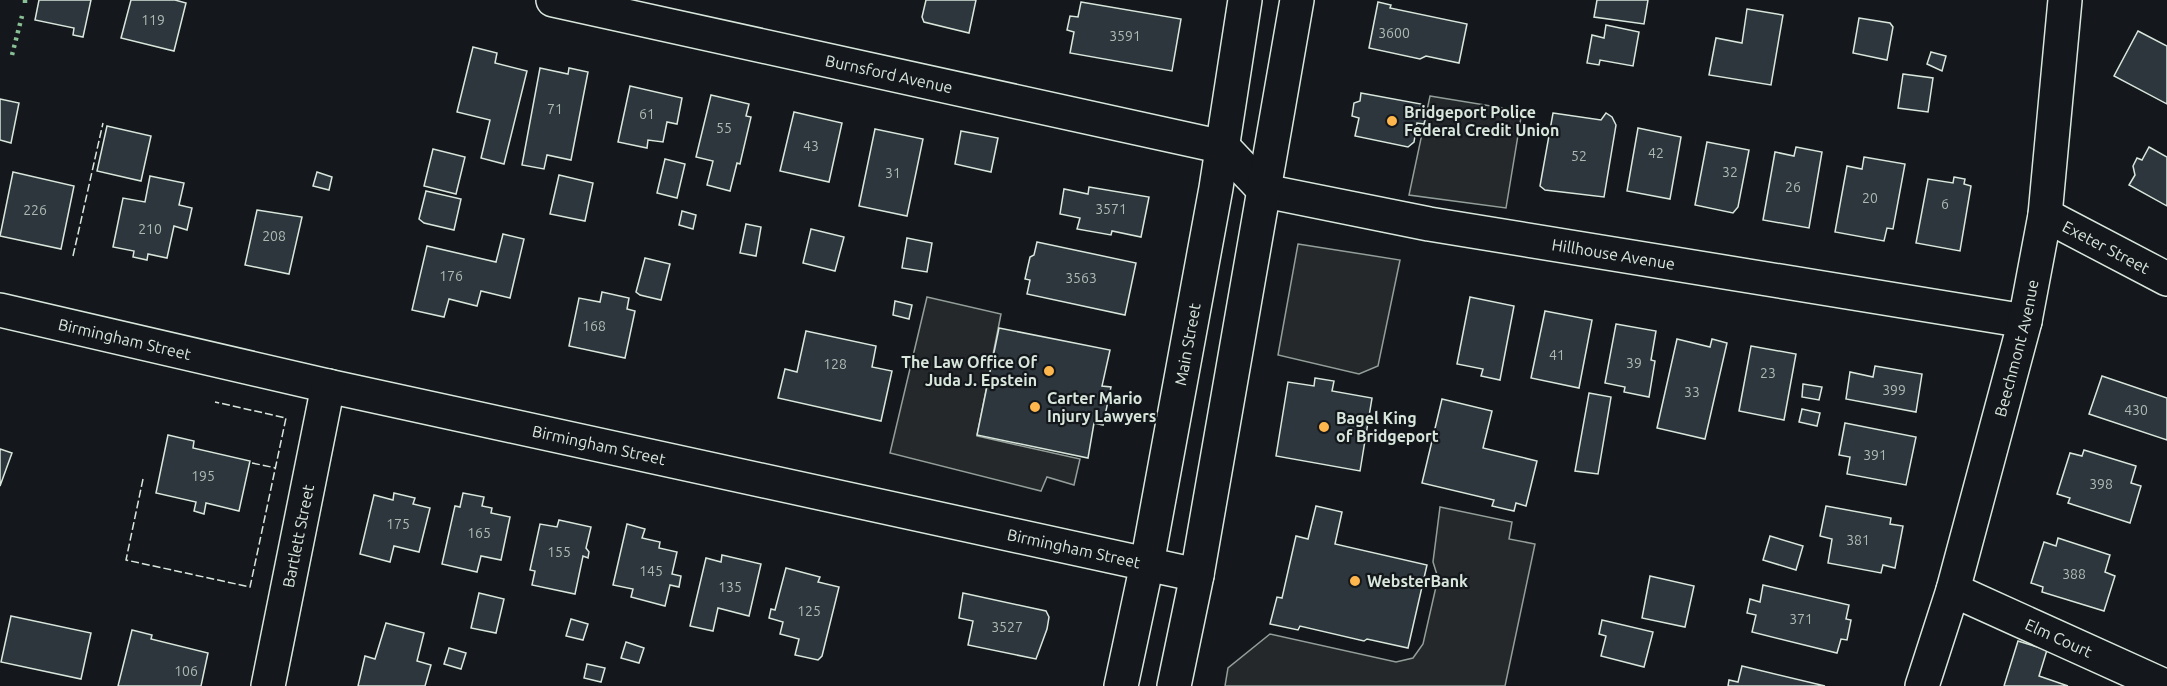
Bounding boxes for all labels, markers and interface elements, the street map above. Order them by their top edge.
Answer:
house number: 119 [141,12,165,28]
house number: 3600 [1378,25,1410,41]
house number: 3591 [1109,28,1141,44]
street label: Burnsford Avenue [824,51,954,96]
house number: 71 [547,101,563,117]
place label: Bridgeport Police Federal Credit Union [1404,103,1559,139]
house number: 61 [639,106,655,122]
marker: Bridgeport Police Federal Credit Union [1385,114,1399,128]
house number: 55 [716,120,732,136]
house number: 43 [803,138,819,154]
house number: 42 [1648,145,1664,161]
house number: 52 [1571,148,1587,164]
house number: 32 [1722,164,1738,180]
house number: 31 [885,165,901,181]
house number: 26 [1785,179,1801,195]
house number: 20 [1862,190,1878,206]
house number: 6 [1941,196,1949,212]
house number: 3571 [1095,201,1127,217]
house number: 226 [23,202,47,218]
street label: Exeter Street [2060,217,2153,278]
house number: 210 [138,221,162,237]
house number: 208 [262,228,286,244]
street label: Hillhouse Avenue [1551,235,1676,273]
house number: 176 [439,268,463,284]
house number: 3563 [1065,270,1097,286]
street label: Beechmont Avenue [1991,278,2042,419]
street label: Main Street [1171,301,1204,387]
street label: Birmingham Street [57,315,194,363]
house number: 168 [582,318,606,334]
house number: 41 [1549,347,1565,363]
place label: The Law Office Of Juda J. Epstein [901,353,1037,389]
house number: 39 [1626,355,1642,371]
house number: 128 [823,356,847,372]
marker: The Law Office Of Juda J. Epstein [1042,364,1056,378]
house number: 23 [1760,365,1776,381]
house number: 399 [1882,382,1906,398]
house number: 33 [1684,384,1700,400]
place label: Carter Mario Injury Lawyers [1047,389,1156,425]
marker: Carter Mario Injury Lawyers [1028,400,1042,414]
house number: 430 [2124,402,2148,418]
place label: Bagel King of Bridgeport [1336,409,1439,445]
marker: Bagel King of Bridgeport [1317,420,1331,434]
street label: Birmingham Street [531,422,668,468]
house number: 391 [1863,447,1887,463]
house number: 195 [191,468,215,484]
house number: 398 [2089,476,2113,492]
street label: Bartlett Street [279,482,317,589]
house number: 175 [386,516,410,532]
house number: 165 [467,525,491,541]
street label: Birmingham Street [1006,525,1143,572]
house number: 381 [1846,532,1870,548]
house number: 155 [547,544,571,560]
house number: 145 [639,563,663,579]
house number: 388 [2062,566,2086,582]
place label: WebsterBank [1367,572,1468,590]
marker: WebsterBank [1348,574,1362,588]
house number: 135 [718,579,742,595]
house number: 125 [797,603,821,619]
house number: 371 [1789,611,1813,627]
street label: Elm Court [2022,615,2096,661]
house number: 3527 [991,619,1023,635]
house number: 106 [174,663,198,679]

